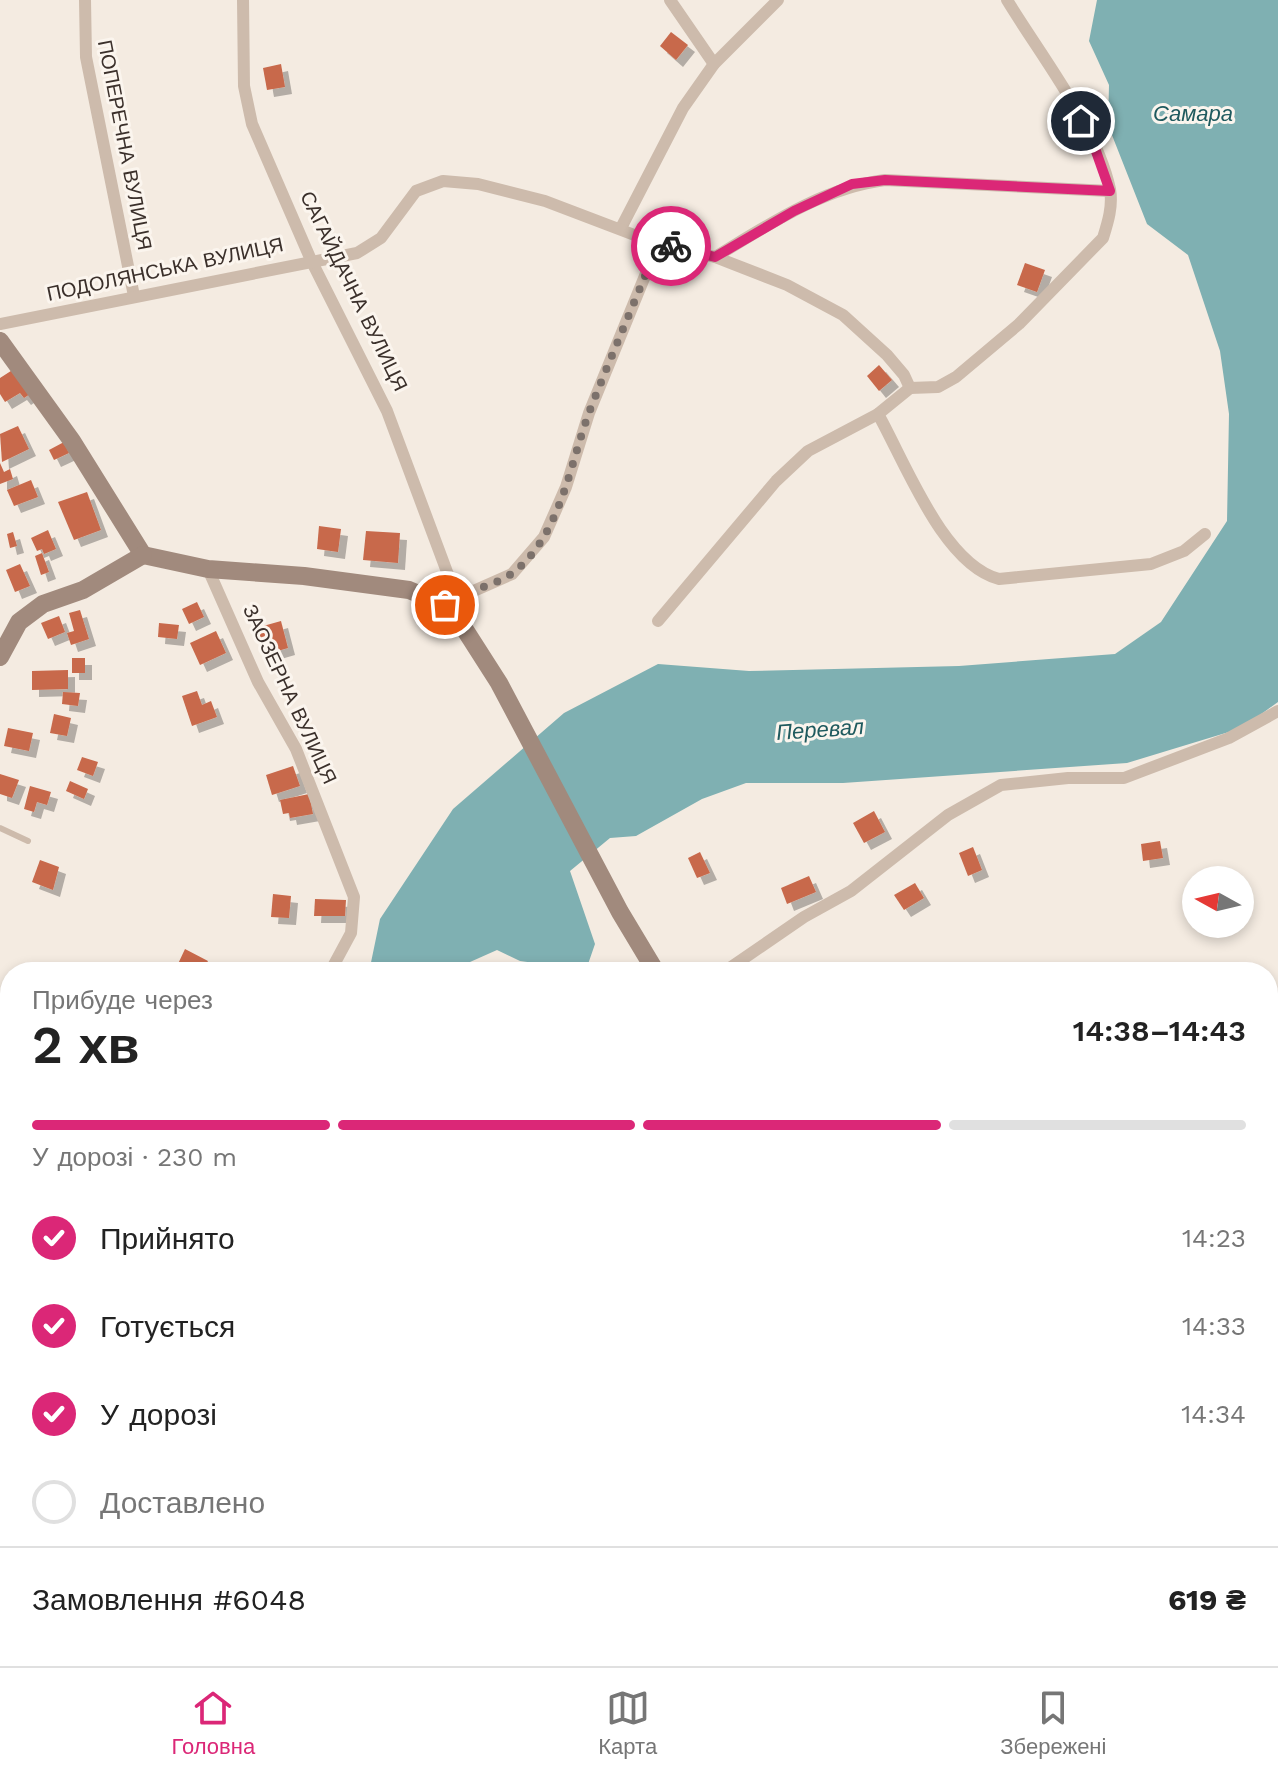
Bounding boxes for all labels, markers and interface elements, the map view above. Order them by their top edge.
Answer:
street label: ПОПЕРЕЧНА ВУЛИЦЯ [93,38,157,252]
pin [1047,87,1115,155]
icon: home [1059,99,1103,143]
water label: Самара [1153,101,1233,126]
street label: САГАЙДАЧНА ВУЛИЦЯ [295,187,413,395]
courier [631,206,711,286]
icon: bike [649,224,693,268]
street label: ПОДОЛЯНСЬКА ВУЛИЦЯ [45,232,285,306]
pin [411,571,479,639]
icon: bag [423,583,467,627]
street label: ЗАОЗЕРНА ВУЛИЦЯ [238,600,342,788]
water label: Перевал [775,714,865,745]
north arrow [1182,866,1254,938]
map controls [1182,866,1254,938]
text: Прибуде через [32,985,213,1015]
text: 14:38–14:43 [1073,1013,1246,1048]
text: 2 хв [32,1015,140,1076]
text: У дорозі · 230 m [32,1142,237,1172]
icon: check [32,1216,76,1260]
text: Прийнято [100,1221,235,1256]
text: 14:23 [1182,1223,1246,1253]
icon: check [32,1304,76,1348]
text: Готується [100,1309,235,1344]
text: 14:33 [1182,1311,1246,1341]
icon: check [32,1392,76,1436]
text: У дорозі [100,1397,217,1432]
text: 14:34 [1181,1399,1246,1429]
text: Доставлено [100,1485,265,1520]
text: Замовлення #6048 [32,1582,306,1617]
text: 619 ₴ [1168,1582,1246,1617]
tab: Головна [172,1686,255,1760]
tab: Карта [598,1686,657,1760]
tab: Збережені [1000,1686,1106,1760]

